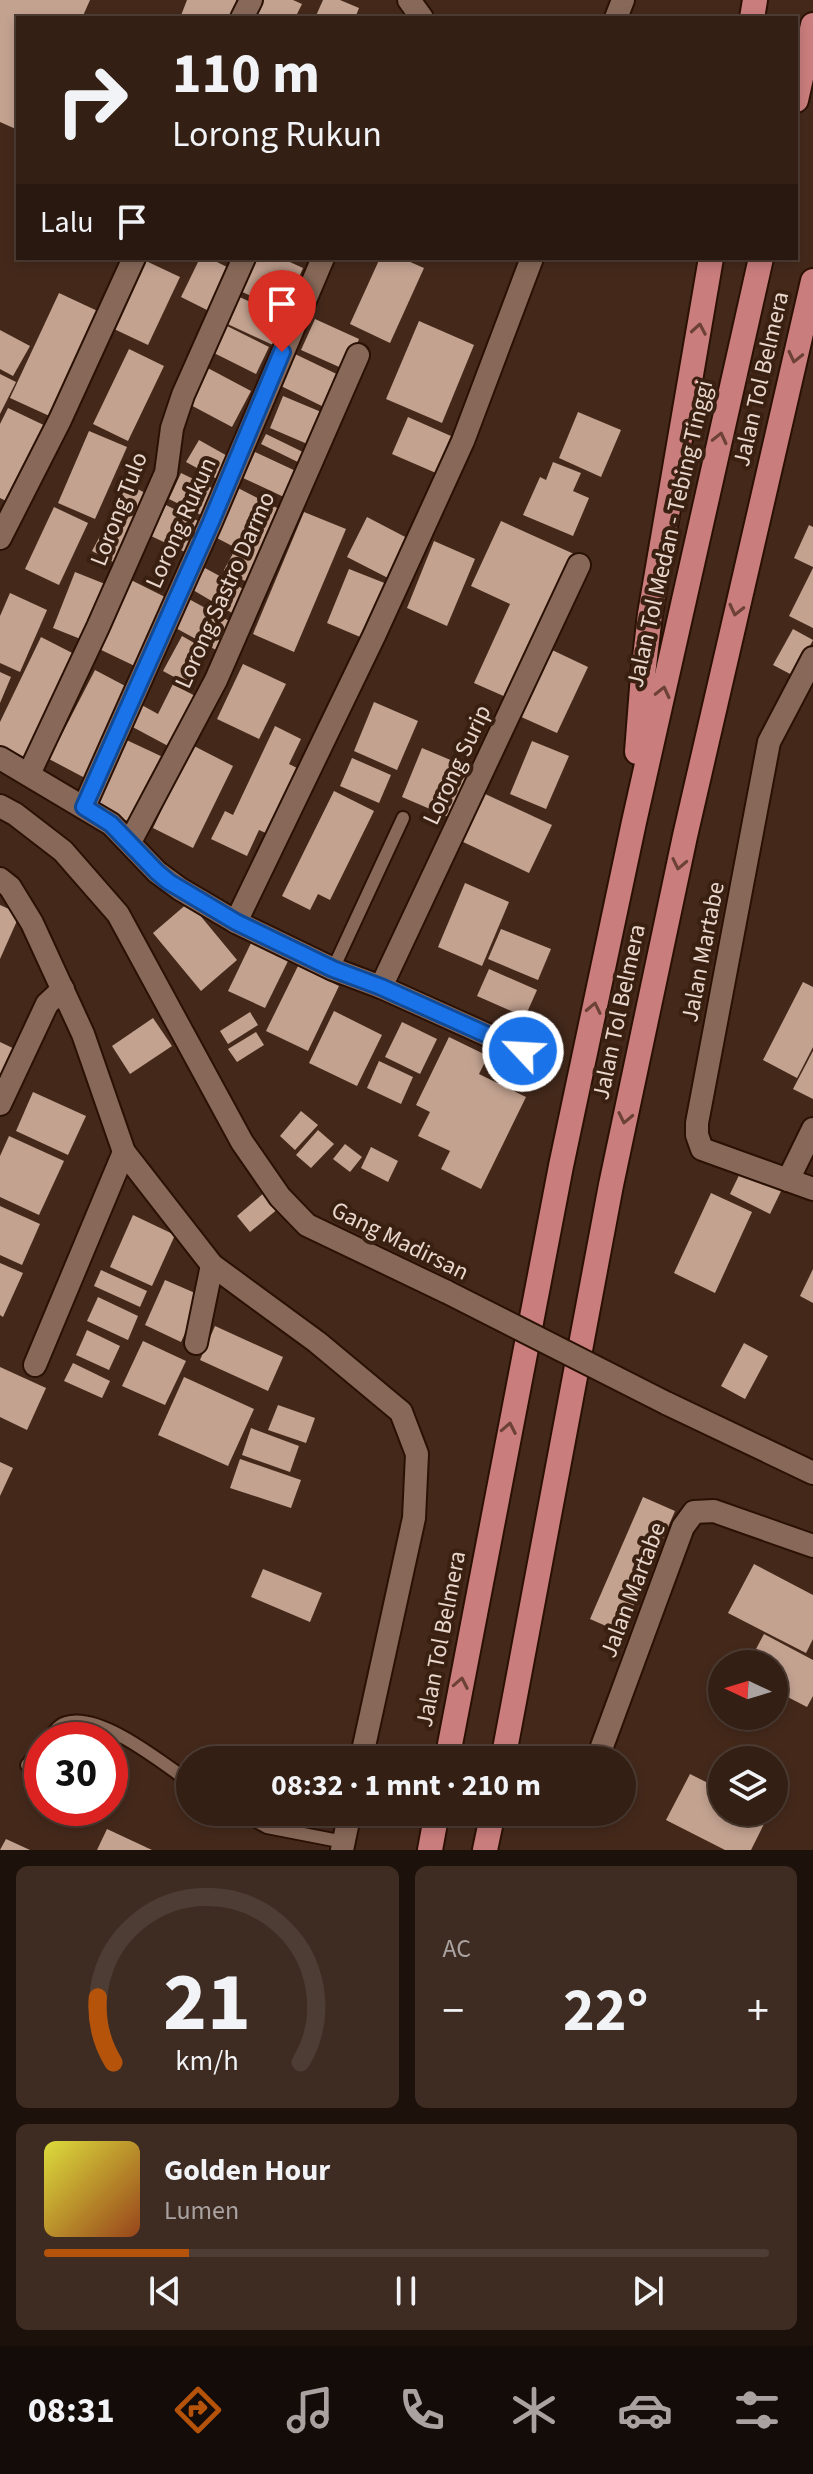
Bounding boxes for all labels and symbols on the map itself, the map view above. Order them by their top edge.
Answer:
pin [248,270,316,352]
street label: Jalan Tol Belmera [724,288,798,470]
one-way arrow [689,322,706,336]
one-way arrow [787,350,804,363]
street label: Jalan Tol Medan - Tebing Tinggi [618,377,722,691]
one-way arrow [711,431,728,445]
street label: Lorong Tulo [81,447,157,571]
street label: Lorong Rukun [137,452,225,594]
street label: Lorong Sastro Darmo [166,486,284,694]
one-way arrow [728,603,745,617]
one-way arrow [654,685,671,699]
street label: Lorong Surip [414,699,500,831]
one-way arrow [671,857,688,870]
street label: Jalan Martabe [672,879,734,1025]
street label: Jalan Tol Belmera [583,921,655,1103]
one-way arrow [585,1002,602,1016]
position arrow [481,1009,565,1093]
one-way arrow [617,1111,634,1125]
street label: Gang Madirsan [325,1193,475,1289]
one-way arrow [500,1421,517,1435]
street label: Jalan Martabe [591,1517,675,1663]
street label: Jalan Tol Belmera [407,1548,475,1730]
north arrow [708,1650,788,1730]
one-way arrow [452,1677,469,1690]
speed limit sign: 30 [24,1722,128,1826]

